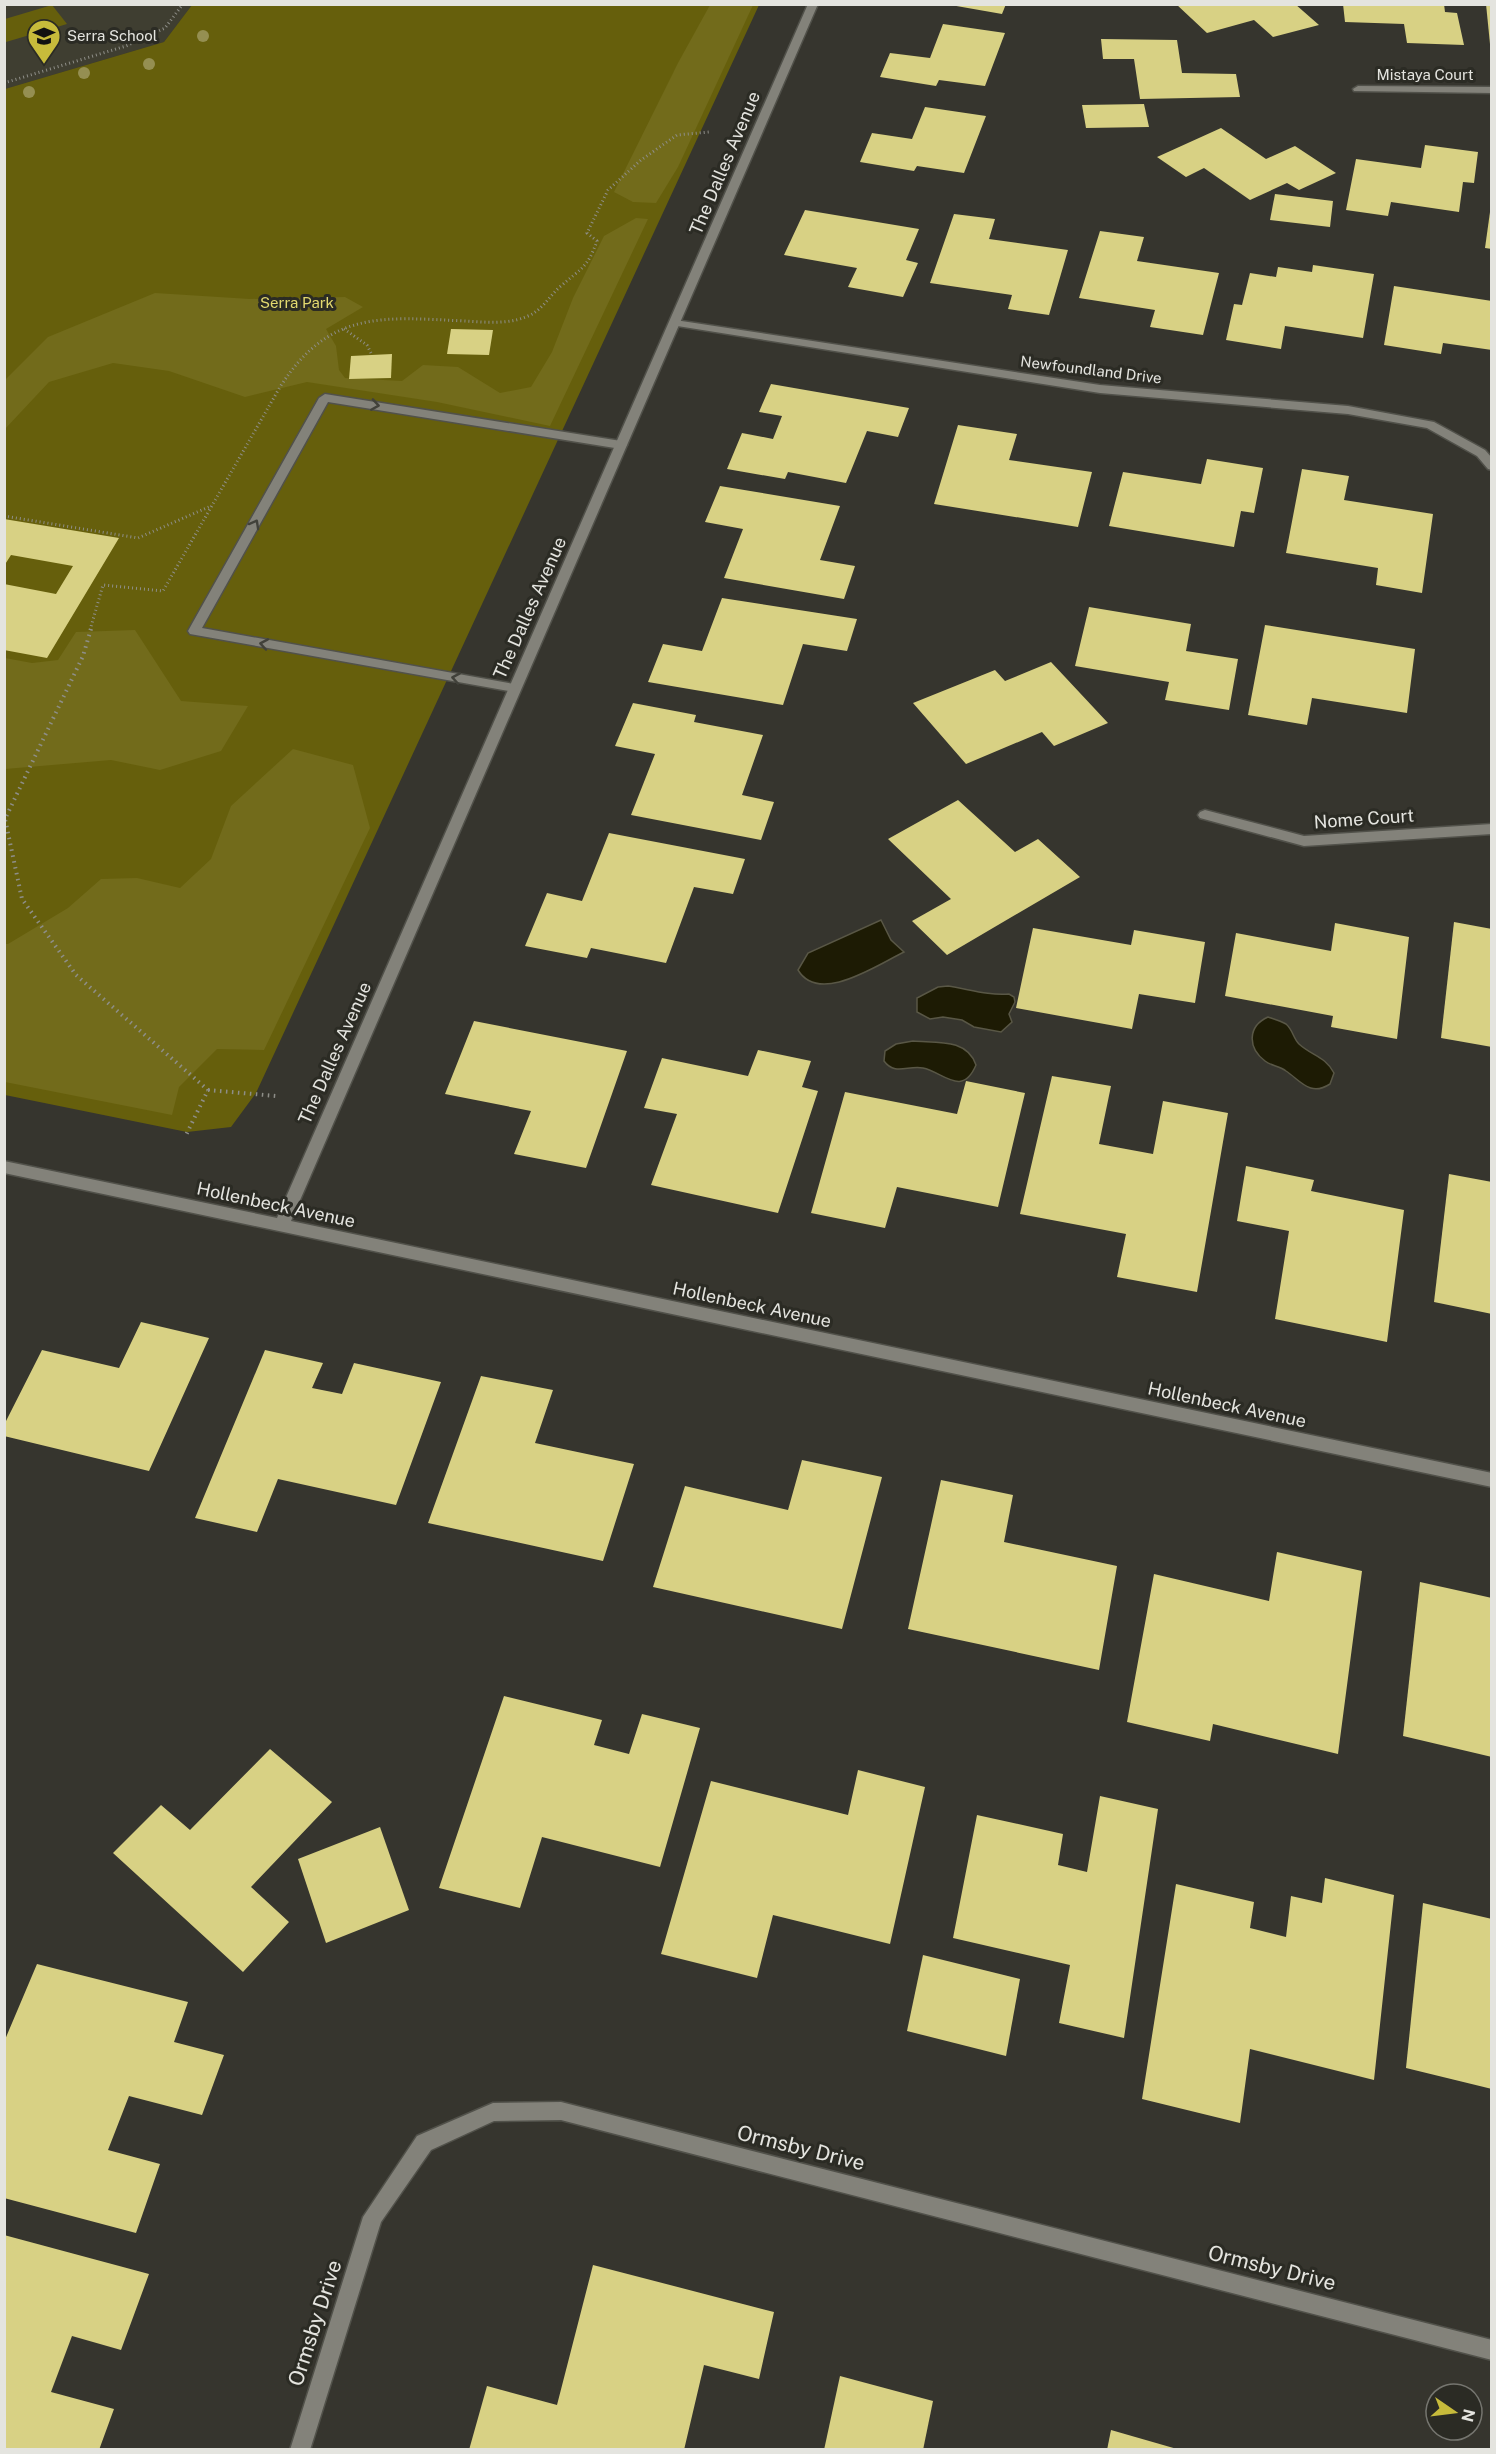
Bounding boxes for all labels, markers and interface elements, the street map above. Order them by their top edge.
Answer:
school or university icon: Serra School [26,18,62,65]
place label: Serra School [67,27,157,44]
street label: Mistaya Court [1376,66,1474,83]
street label: The Dalles Avenue [685,88,764,238]
park label: Serra Park [260,294,334,311]
street label: Newfoundland Drive [1019,352,1163,387]
one-way arrow [370,399,380,411]
one-way arrow [247,520,259,530]
street label: The Dalles Avenue [489,533,570,682]
one-way arrow [260,638,269,650]
one-way arrow [452,672,462,685]
street label: Nome Court [1313,805,1415,832]
street label: The Dalles Avenue [294,978,375,1127]
street label: Hollenbeck Avenue [195,1177,357,1232]
street label: Hollenbeck Avenue [671,1277,833,1332]
street label: Hollenbeck Avenue [1146,1377,1308,1432]
street label: Ormsby Drive [735,2120,868,2175]
street label: Ormsby Drive [1206,2240,1339,2295]
street label: Ormsby Drive [282,2257,347,2389]
north arrow [1424,2382,1484,2442]
text: N [1457,2407,1479,2424]

